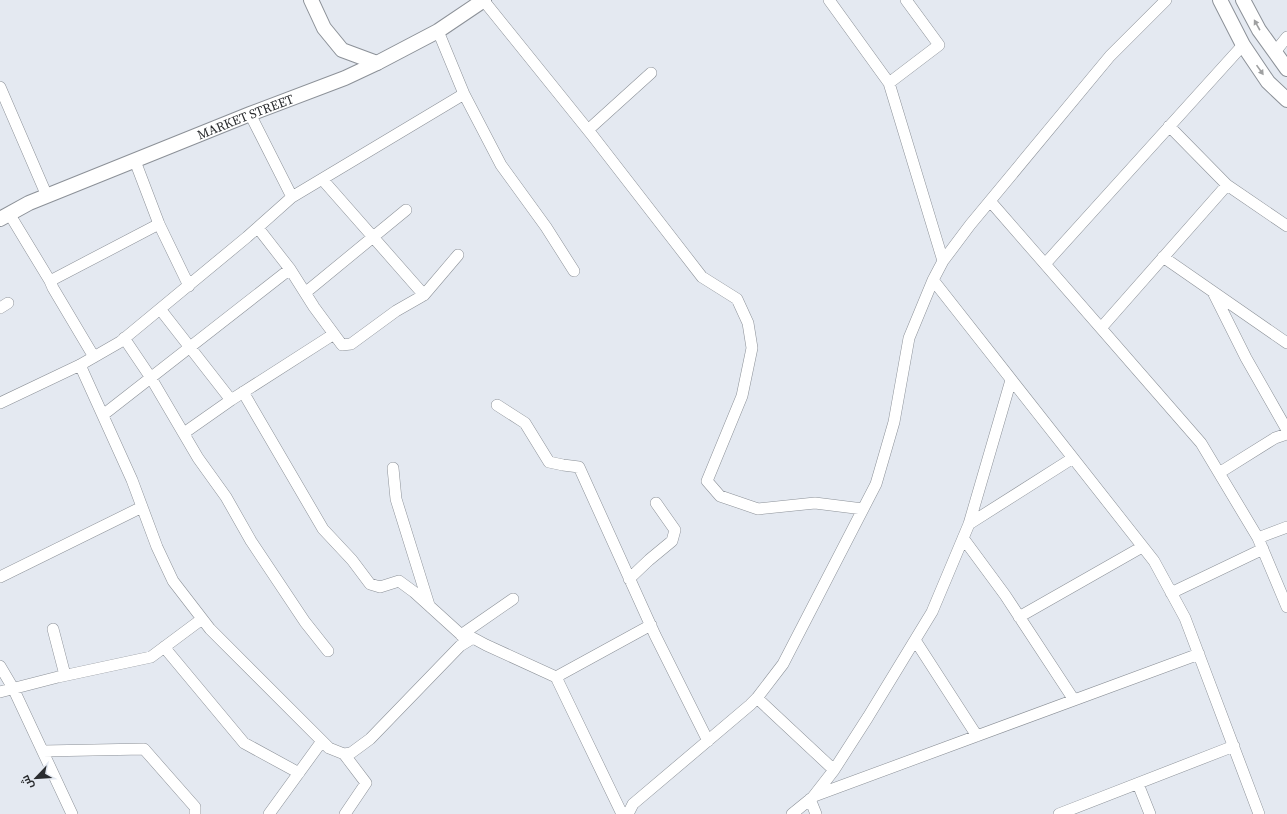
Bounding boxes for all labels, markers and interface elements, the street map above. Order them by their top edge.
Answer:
one-way arrow [1253,19,1260,31]
one-way arrow [1256,65,1264,76]
street label: MARKET STREET [195,90,296,143]
north arrow [16,758,56,798]
text: ش [18,772,37,792]

